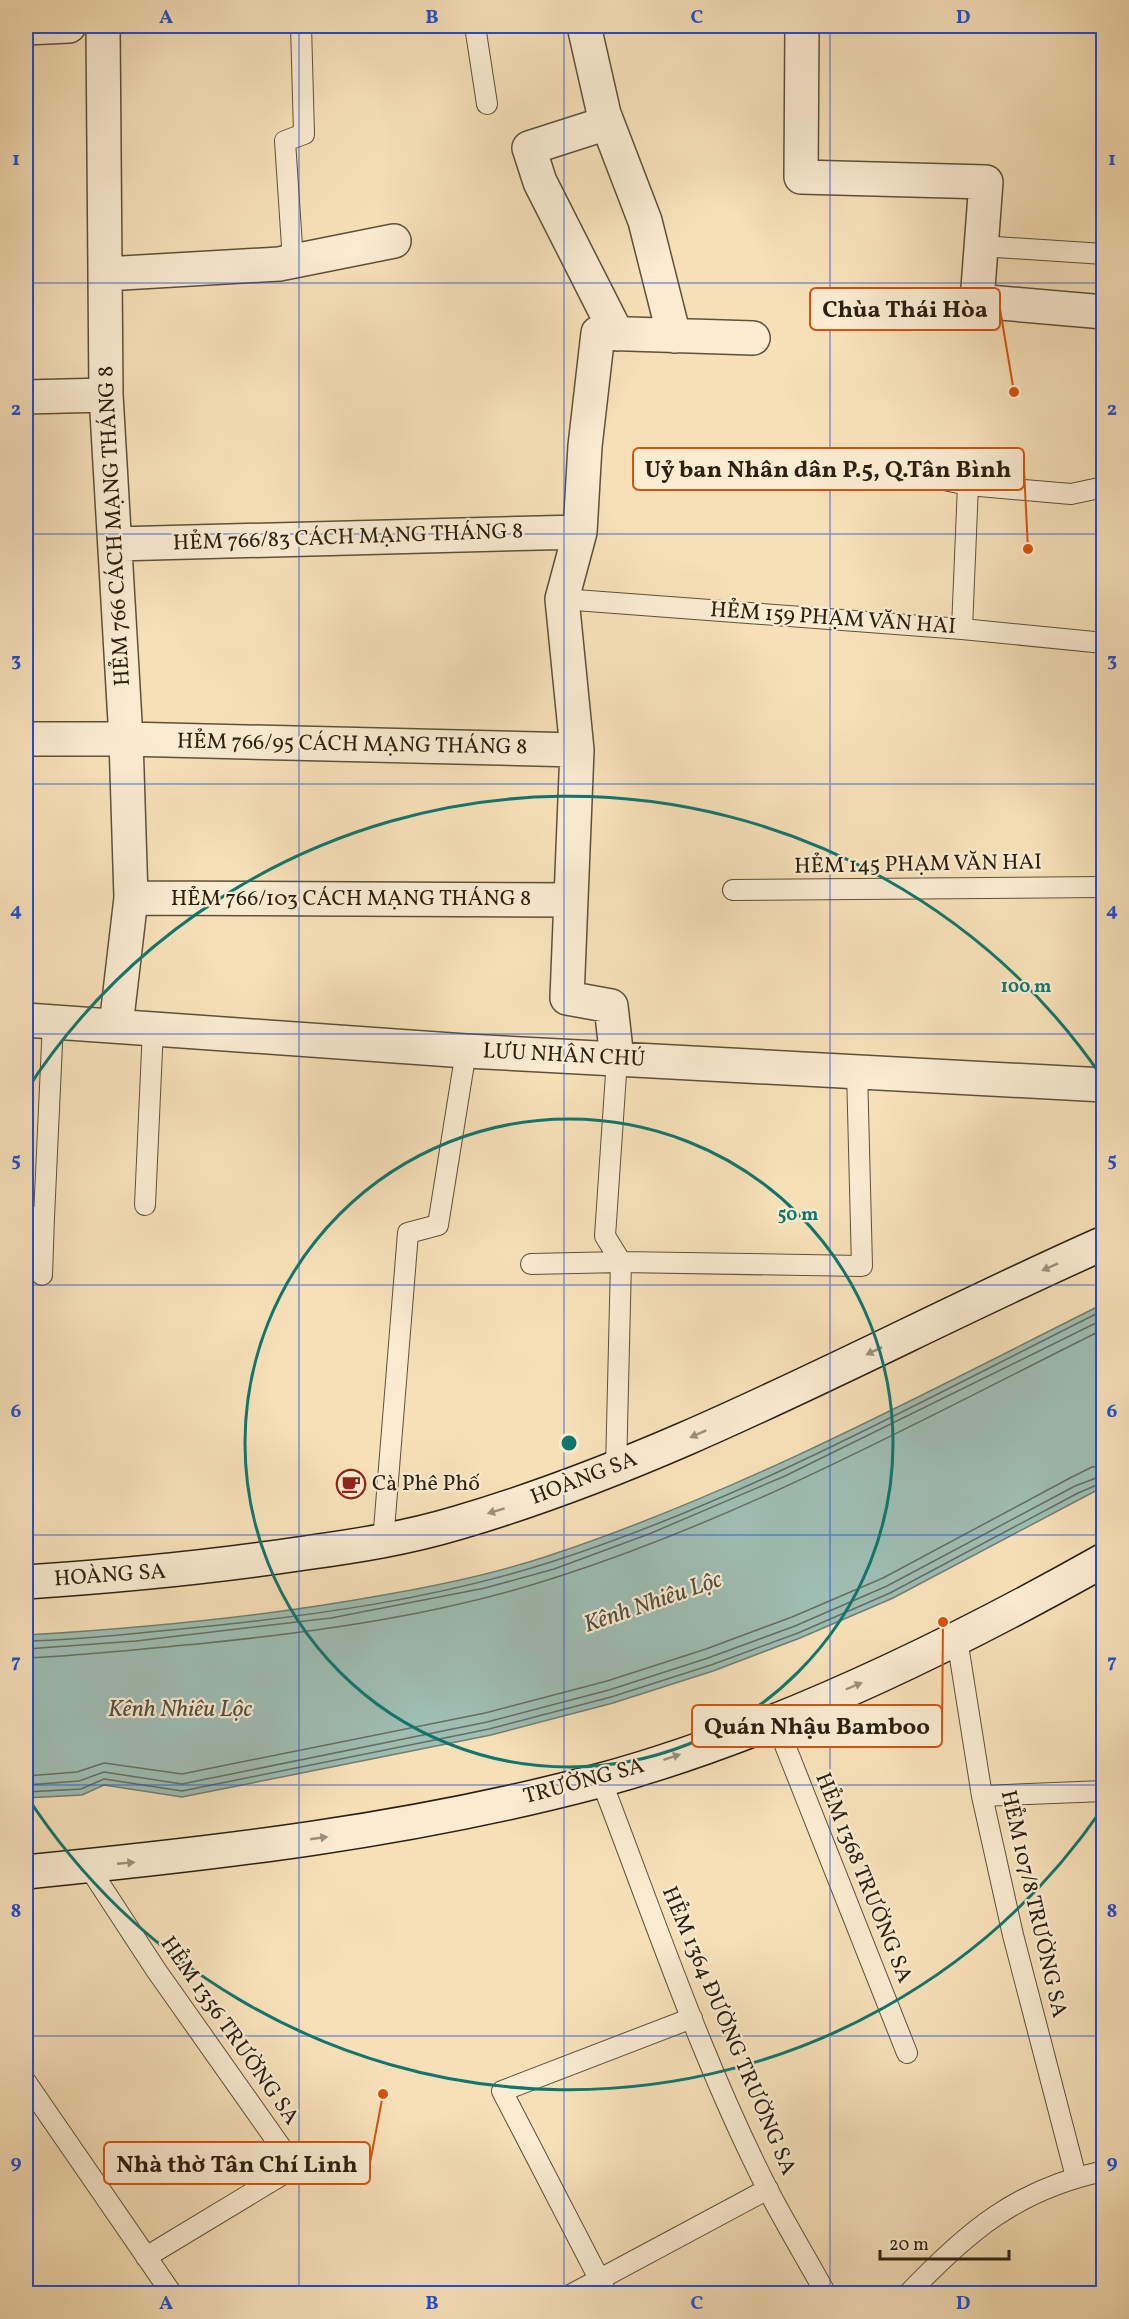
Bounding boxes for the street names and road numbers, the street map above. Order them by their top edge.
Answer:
street label: HẺM 766 CÁCH MẠNG THÁNG 8 [91,365,139,687]
street label: HẺM 766/83 CÁCH MẠNG THÁNG 8 [172,516,524,560]
street label: HẺM 159 PHẠM VĂN HAI [709,595,957,643]
street label: HẺM 766/95 CÁCH MẠNG THÁNG 8 [176,726,528,764]
street label: HẺM 145 PHẠM VĂN HAI [794,847,1042,883]
street label: HẺM 766/103 CÁCH MẠNG THÁNG 8 [171,884,531,915]
street label: LƯU NHÂN CHÚ [482,1036,646,1076]
street label: HOÀNG SA [526,1444,642,1514]
street label: HOÀNG SA [53,1557,167,1595]
street label: TRƯỜNG SA [520,1751,648,1813]
street label: HẺM 1368 TRƯỜNG SA [807,1768,919,1988]
street label: HẺM 107/8 TRƯỜNG SA [992,1787,1074,2021]
street label: HẺM 1364 ĐƯỜNG TRƯỜNG SA [653,1882,803,2180]
street label: HẺM 1356 TRƯỜNG SA [152,1930,306,2132]

